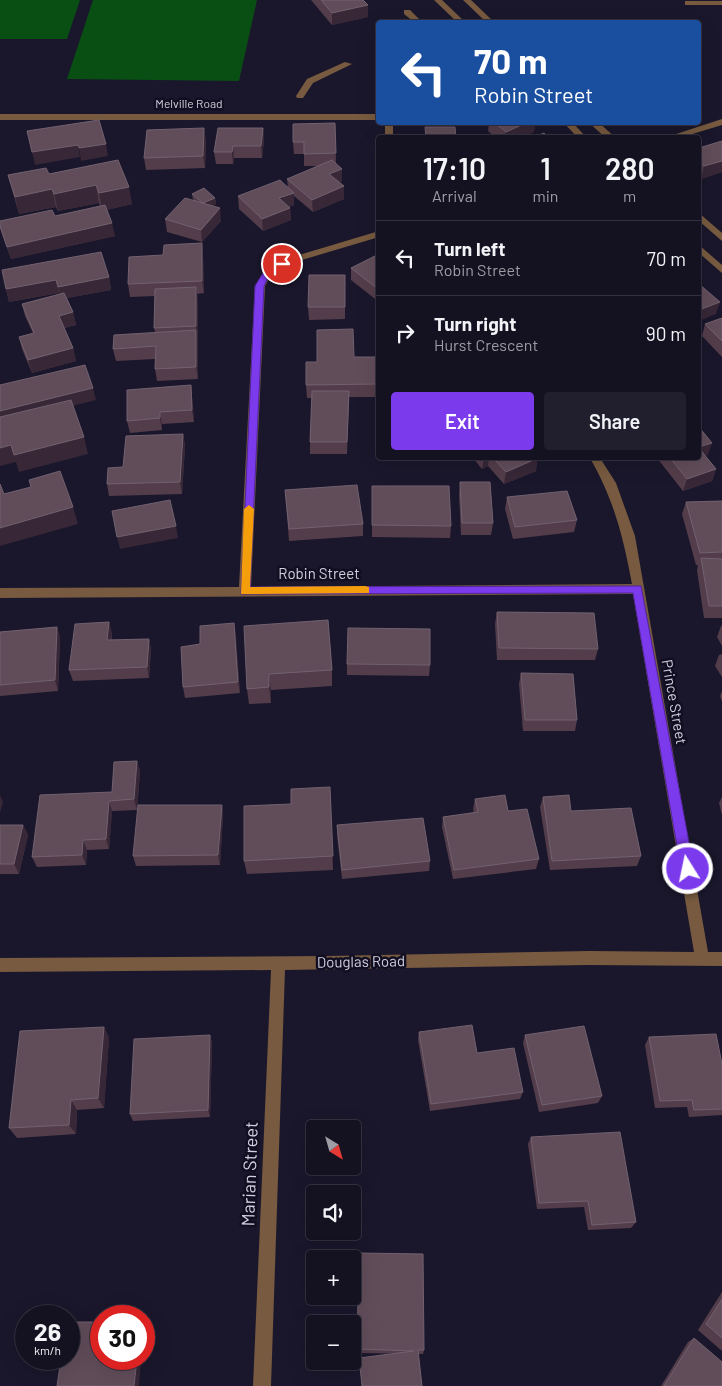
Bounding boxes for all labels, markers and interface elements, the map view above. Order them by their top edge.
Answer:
text: 70 m [474,39,548,81]
icon: left [391,40,456,105]
text: Robin Street [474,81,593,107]
street label: Melville Road [155,96,223,110]
text: 17:10 [422,150,486,186]
text: 1 [540,150,551,186]
text: 280 [605,150,654,186]
text: Arrival [432,186,477,205]
text: min [532,186,558,205]
text: m [623,186,636,205]
text: Turn left [434,237,505,260]
pin [261,243,303,285]
icon: left [391,244,419,272]
text: 70 m [647,247,686,270]
icon: arrive [268,250,296,278]
text: Robin Street [434,260,521,279]
text: Turn right [434,312,516,335]
icon: right [391,319,419,347]
text: 90 m [646,322,686,345]
text: Hurst Crescent [434,335,538,354]
button: Exit [391,392,534,450]
button: Share [544,392,686,450]
street label: Robin Street [278,564,360,582]
street label: Prince Street [659,658,691,746]
position arrow [661,842,713,894]
street label: Douglas Road [317,951,405,971]
north arrow [306,1120,361,1175]
map controls [306,1120,361,1370]
street label: Marian Street [236,1121,262,1227]
button: sound [306,1185,361,1240]
button: + [306,1250,361,1305]
speed limit sign: 30 [90,1305,155,1370]
button: − [306,1315,361,1370]
text: 26 [34,1316,61,1346]
text: km/h [34,1343,61,1357]

